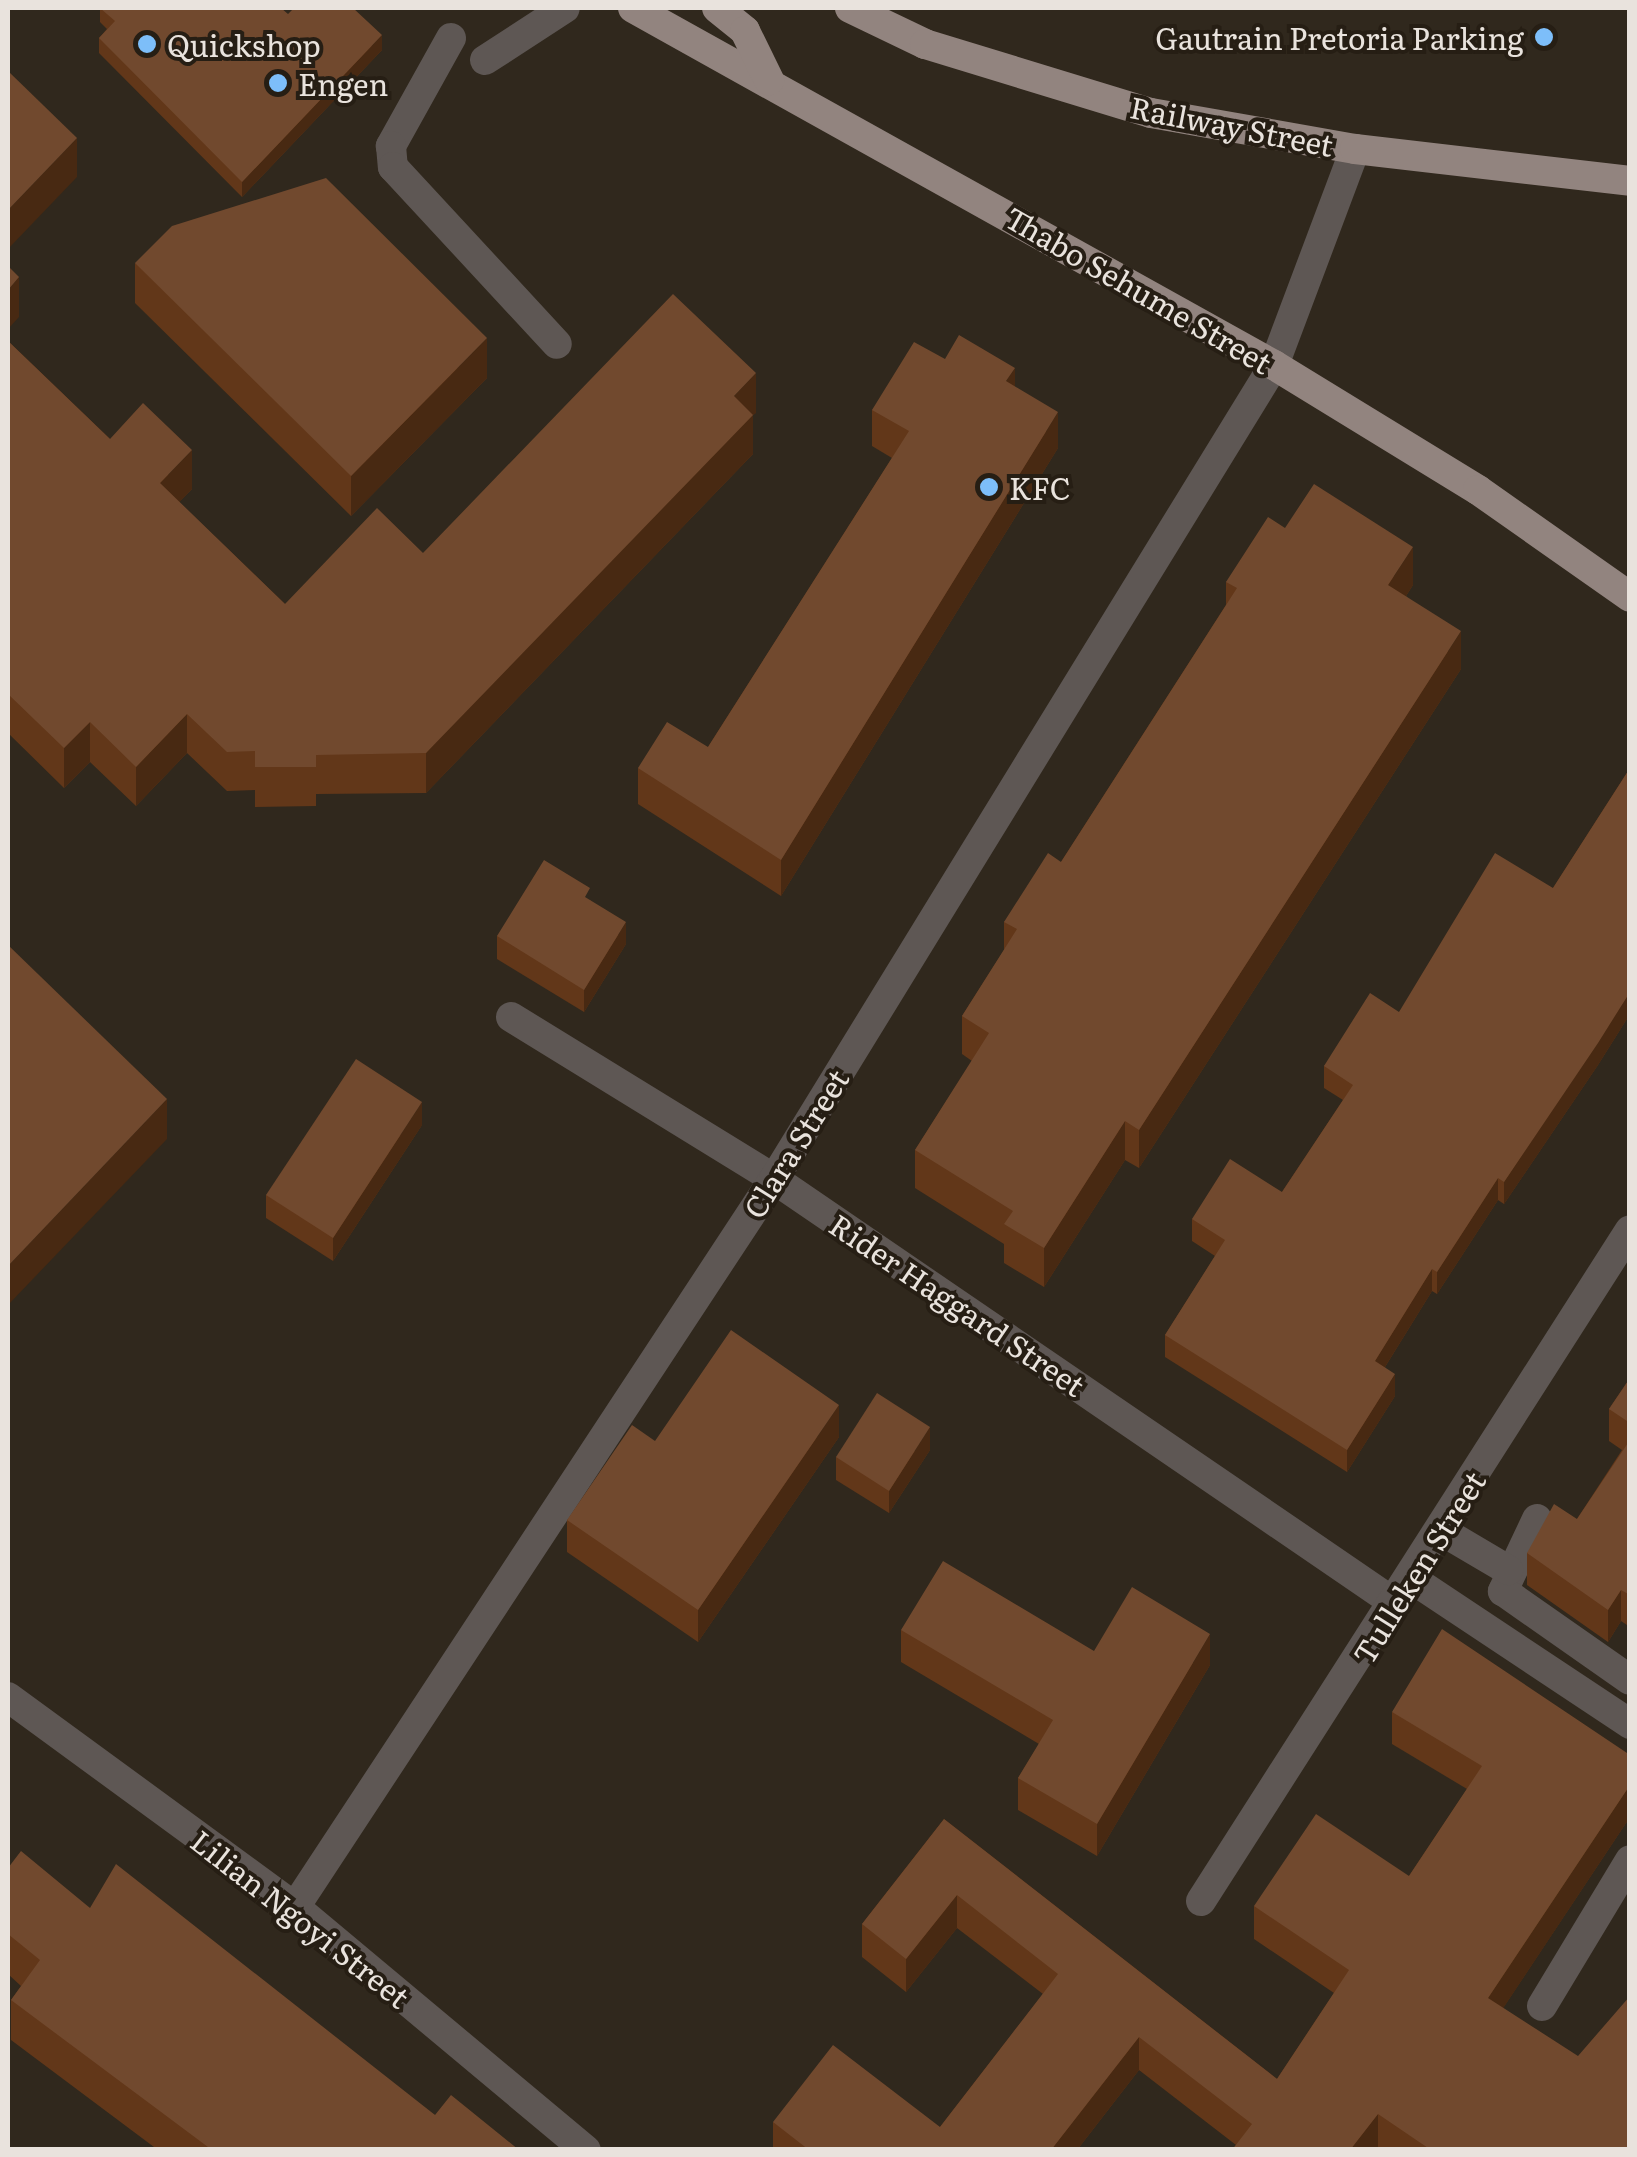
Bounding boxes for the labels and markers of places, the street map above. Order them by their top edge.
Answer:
place label: Gautrain Pretoria Parking [1155,19,1524,55]
place label: Quickshop [167,26,321,62]
marker: Gautrain Pretoria Parking [1533,26,1555,48]
marker: Quickshop [136,33,158,55]
place label: Engen [298,65,388,101]
marker: Engen [267,72,289,94]
place label: KFC [1009,469,1071,505]
marker: KFC [978,476,1000,498]

